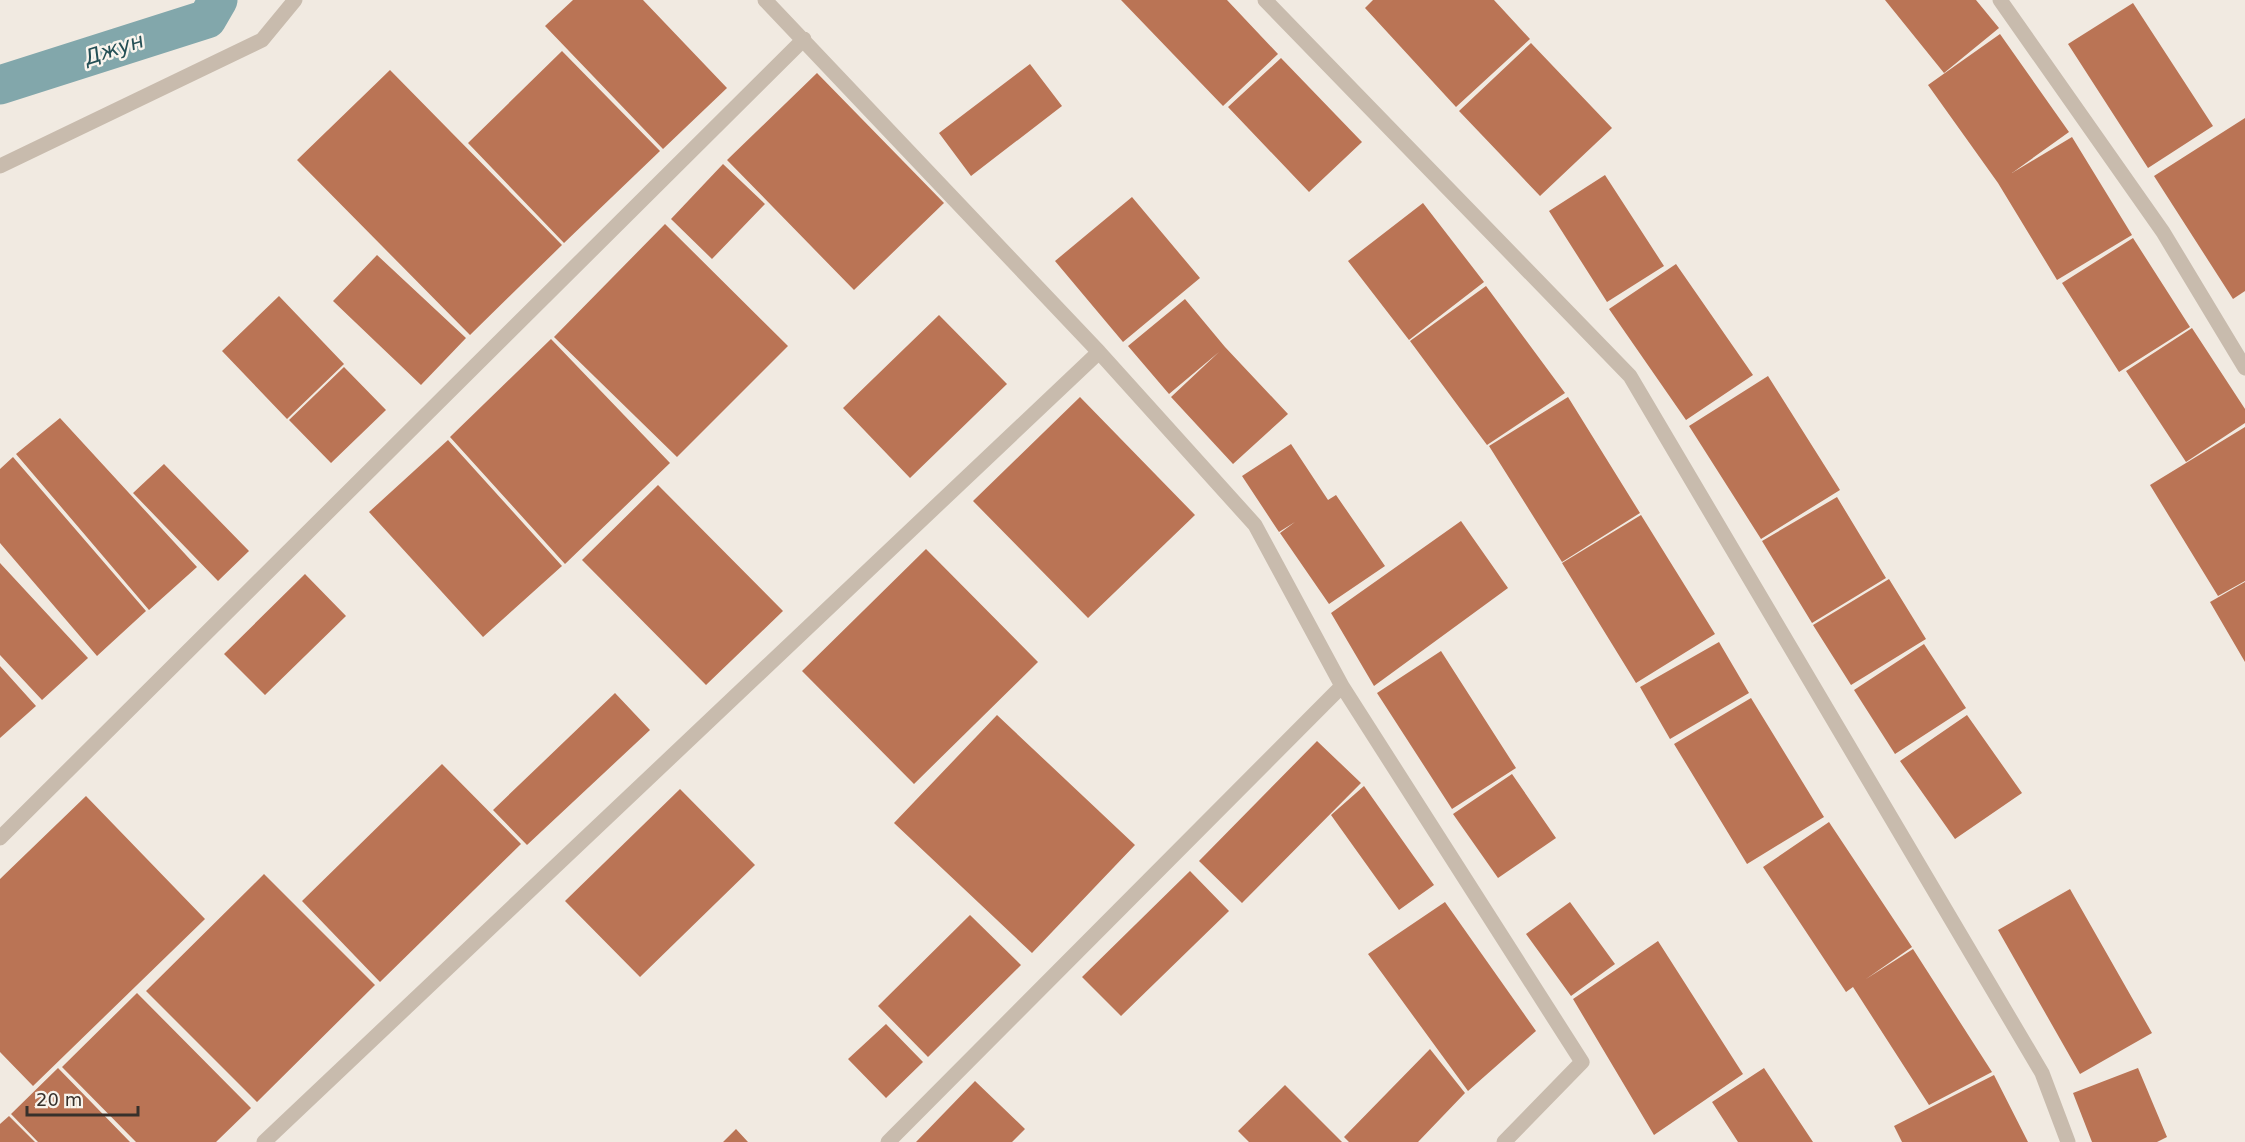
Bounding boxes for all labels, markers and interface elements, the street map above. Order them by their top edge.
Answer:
water label: Джун [80,28,147,70]
scale bar [27,1079,138,1117]
text: 20 m [36,1089,82,1110]

